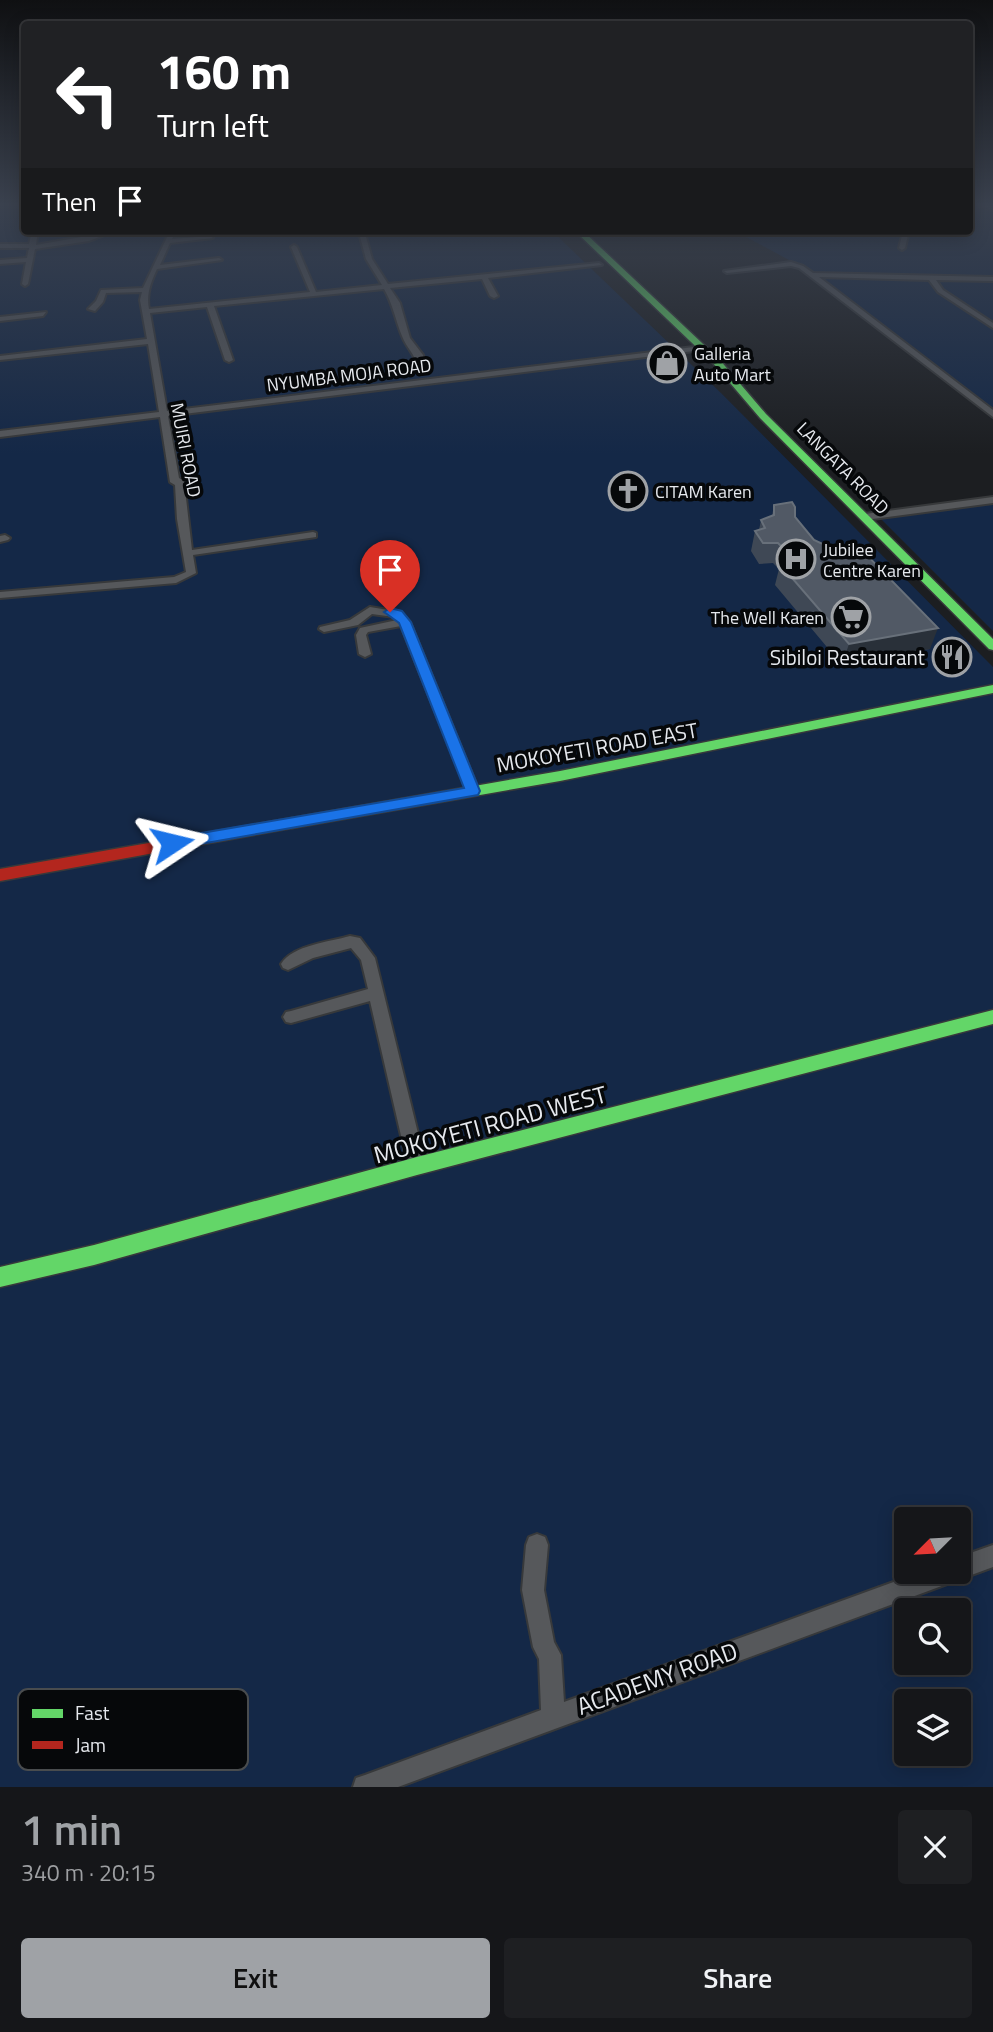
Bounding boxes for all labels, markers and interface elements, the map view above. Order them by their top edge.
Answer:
text: 160 m [157,33,291,108]
icon: left [42,49,133,140]
text: Turn left [157,101,269,149]
text: Then [42,182,97,221]
icon: arrive [111,182,149,220]
place label: Galleria Auto Mart [694,340,771,388]
shop icon: Galleria Auto Mart [646,342,688,384]
street label: NYUMBA MOJA ROAD [265,351,433,399]
street label: MUIRI ROAD [164,400,208,500]
street label: LANGATA ROAD [791,416,895,520]
church icon: CITAM Karen [607,470,649,512]
place label: CITAM Karen [655,478,752,505]
place label: Jubilee Centre Karen [823,536,921,584]
hospital icon: Jubilee Centre Karen [775,538,817,580]
pin [360,540,420,612]
icon: arrive [371,551,409,589]
supermarket icon: The Well Karen [830,596,872,638]
place label: The Well Karen [711,604,824,631]
restaurant icon: Sibiloi Restaurant [931,636,973,678]
place label: Sibiloi Restaurant [770,641,926,673]
street label: MOKOYETI ROAD EAST [494,714,700,780]
position arrow [135,806,209,880]
street label: MOKOYETI ROAD WEST [369,1075,611,1172]
north arrow [894,1507,971,1584]
map controls [894,1507,971,1766]
button: search [894,1598,971,1675]
street label: ACADEMY ROAD [572,1632,742,1724]
legend [18,1689,248,1770]
button: layers [894,1689,971,1766]
text: Fast [75,1698,110,1727]
text: Jam [75,1730,106,1759]
text: 1 min [21,1797,122,1861]
button: close [898,1810,972,1884]
text: 340 m · 20:15 [21,1855,156,1890]
button: Exit [21,1938,490,2018]
button: Share [504,1938,972,2018]

